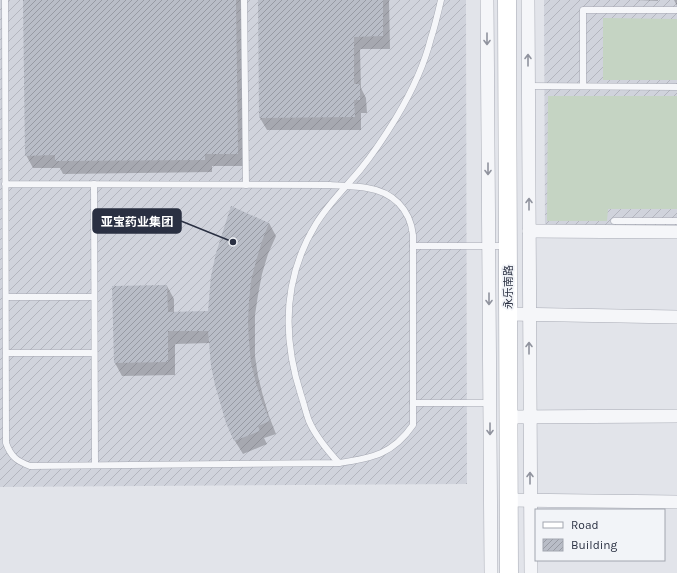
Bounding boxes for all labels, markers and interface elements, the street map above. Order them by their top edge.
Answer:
one-way arrow [483,32,491,45]
one-way arrow [524,54,532,67]
one-way arrow [484,162,492,175]
one-way arrow [525,198,533,211]
callout: 亚宝药业集团 [93,209,181,233]
text: 亚宝药业集团 [101,215,173,229]
street label: 永乐南路 [502,265,515,309]
one-way arrow [485,292,493,305]
one-way arrow [526,342,533,355]
one-way arrow [486,422,494,435]
one-way arrow [526,472,534,485]
legend [535,509,665,561]
text: Road [571,518,599,532]
text: Building [571,538,618,552]

